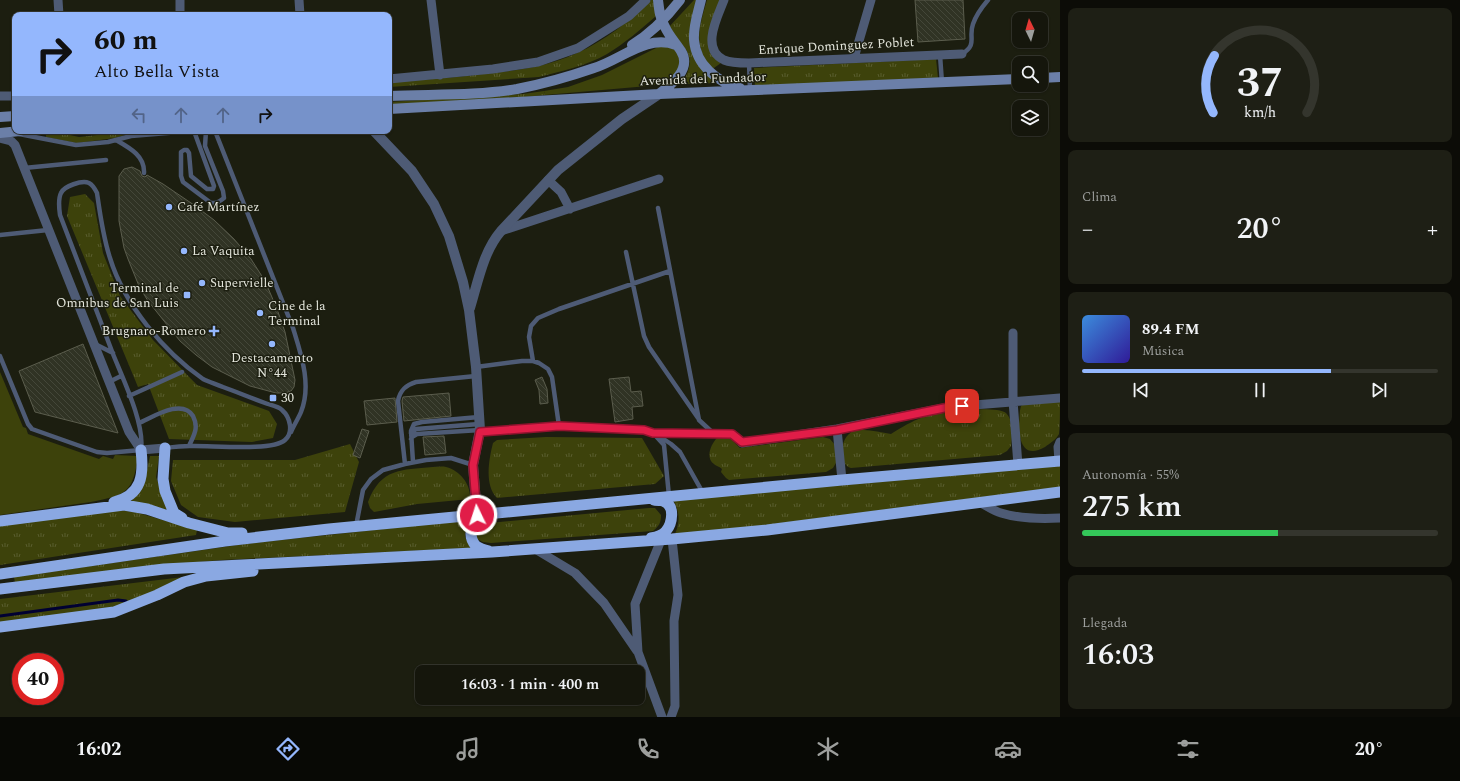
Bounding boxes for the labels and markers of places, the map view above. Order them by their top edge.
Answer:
place label: Café Martínez [177,197,259,217]
marker: Café Martínez [164,202,174,212]
place label: La Vaquita [192,241,255,261]
marker: La Vaquita [179,246,189,256]
place label: Supervielle [210,273,274,293]
place label: Terminal de Omnibus de San Luis [56,278,179,313]
marker: Supervielle [197,278,207,288]
marker: Terminal de Omnibus de San Luis [182,290,192,300]
place label: Cine de la Terminal [268,296,326,331]
marker: Cine de la Terminal [255,308,265,318]
place label: Brugnaro-Romero [102,321,206,341]
marker: Brugnaro-Romero [209,326,219,336]
marker: Destacamento N°44 [267,339,277,349]
place label: Destacamento N°44 [231,348,313,383]
place label: 30 [281,388,295,408]
pin [945,389,979,423]
marker: 30 [268,393,278,403]

